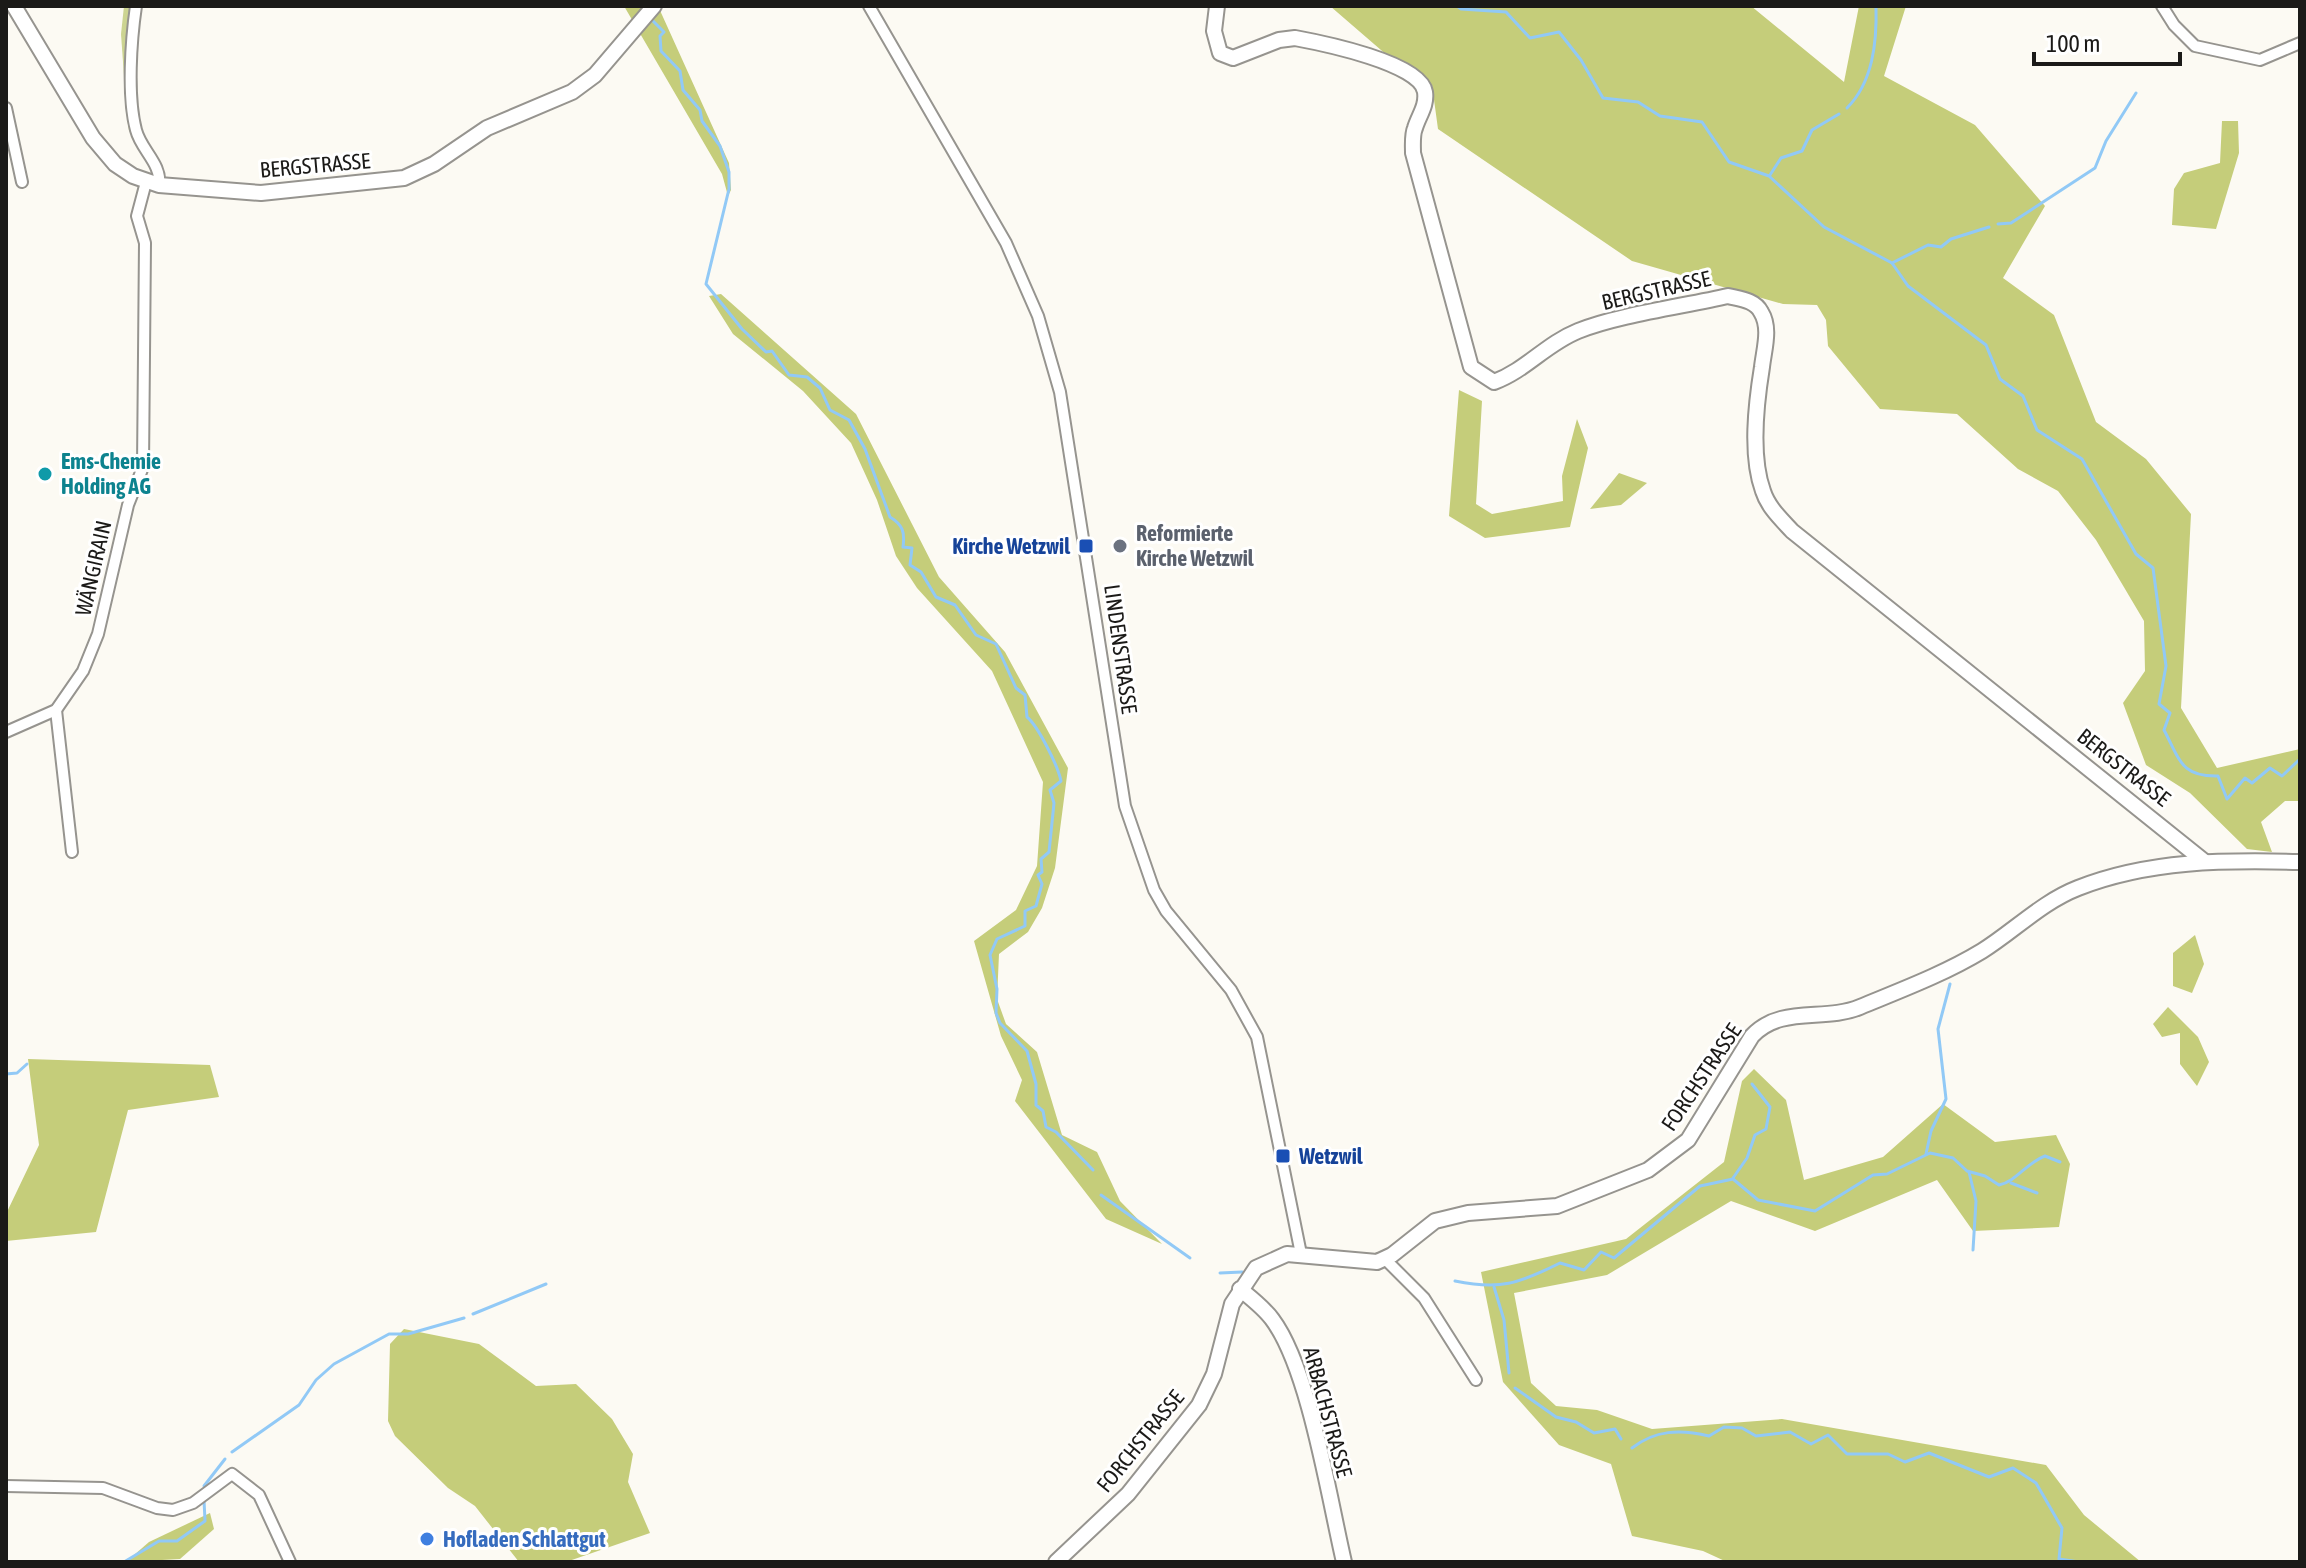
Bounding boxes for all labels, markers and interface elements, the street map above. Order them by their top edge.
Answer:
scale bar [2034,16,2180,66]
text: 100 m [2046,30,2100,57]
street label: BERGSTRASSE [259,147,372,183]
street label: BERGSTRASSE [1599,265,1713,315]
place label: Ems-Chemie Holding AG [61,448,161,499]
marker: Ems-Chemie Holding AG [36,465,54,483]
street label: WÄNGIRAIN [69,518,117,618]
place label: Reformierte Kirche Wetzwil [1136,520,1255,571]
place label: Kirche Wetzwil [952,533,1071,559]
marker: Kirche Wetzwil [1077,537,1095,555]
marker: Reformierte Kirche Wetzwil [1111,537,1129,555]
street label: LINDENSTRASSE [1099,583,1143,716]
street label: BERGSTRASSE [2072,723,2176,812]
street label: FORCHSTRASSE [1656,1018,1747,1136]
place label: Wetzwil [1298,1143,1364,1169]
marker: Wetzwil [1274,1147,1292,1165]
street label: ARBACHSTRASSE [1298,1344,1358,1481]
street label: FORCHSTRASSE [1091,1384,1189,1497]
place label: Hofladen Schlattgut [443,1526,606,1552]
marker: Hofladen Schlattgut [418,1530,436,1548]

